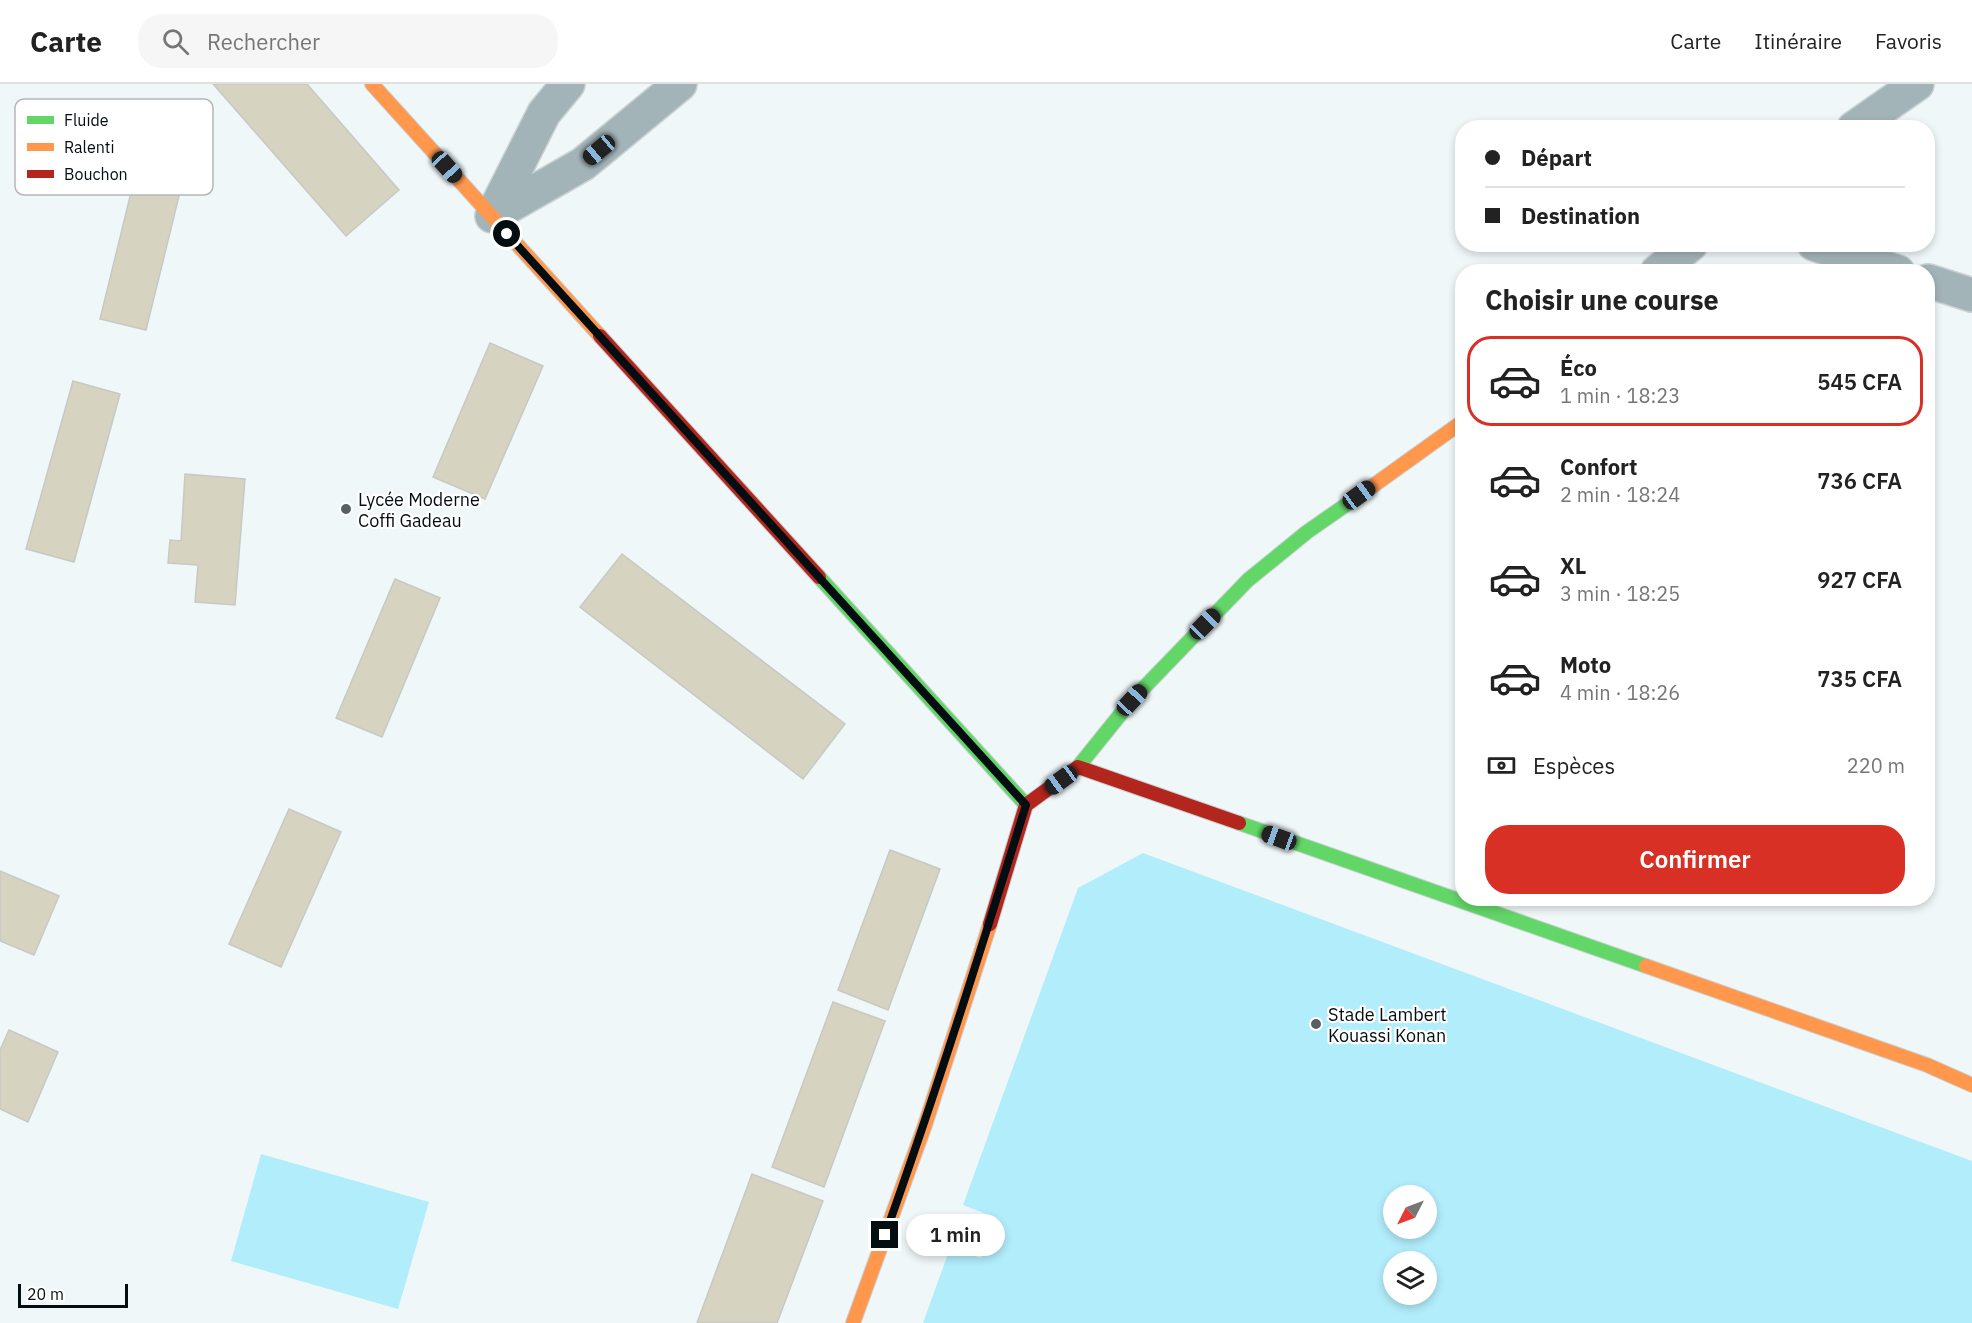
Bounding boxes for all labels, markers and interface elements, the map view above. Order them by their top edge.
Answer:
search box [138,14,558,68]
text: Carte [30,23,102,60]
icon: search [159,25,192,58]
text: Rechercher [207,27,320,56]
text: Carte [1670,27,1721,55]
text: Itinéraire [1754,27,1842,55]
text: Favoris [1875,27,1942,55]
legend [15,99,213,195]
text: Fluide [64,110,109,130]
car [579,132,619,168]
text: Ralenti [64,137,114,157]
text: Départ [1521,143,1592,172]
car [428,148,466,186]
text: Bouchon [64,164,128,184]
text: Destination [1521,201,1640,230]
route start [493,220,520,247]
text: Choisir une course [1485,282,1719,317]
text: Éco [1560,353,1597,382]
icon: car [1488,354,1542,408]
text: 545 CFA [1817,367,1902,396]
text: 1 min · 18:23 [1560,382,1680,409]
text: Confort [1560,452,1638,481]
icon: car [1488,453,1542,507]
text: 736 CFA [1817,466,1902,495]
car [1339,477,1379,513]
text: 2 min · 18:24 [1560,481,1680,508]
place label: Lycée Moderne Coffi Gadeau [358,488,480,532]
marker: Lycée Moderne Coffi Gadeau [339,502,353,516]
text: XL [1560,551,1586,580]
icon: car [1488,552,1542,606]
text: 927 CFA [1817,565,1902,594]
text: 3 min · 18:25 [1560,580,1680,607]
car [1186,605,1224,643]
text: Moto [1560,650,1611,679]
icon: car [1488,651,1542,705]
text: 735 CFA [1817,664,1902,693]
text: 4 min · 18:26 [1560,679,1680,706]
car [1113,681,1151,719]
icon: cash [1485,749,1518,782]
text: Espèces [1533,751,1615,780]
text: 220 m [1847,752,1905,779]
car [1041,762,1081,798]
car [1259,823,1299,853]
button: Confirmer [1485,825,1905,894]
place label: Stade Lambert Kouassi Konan [1328,1003,1447,1047]
marker: Stade Lambert Kouassi Konan [1309,1017,1323,1031]
north arrow [1383,1185,1437,1239]
map controls [1383,1185,1437,1305]
callout: 1 min [906,1214,1005,1256]
route end [871,1221,898,1248]
text: 1 min [930,1221,981,1248]
button: layers [1383,1251,1437,1305]
scale bar [18,1281,128,1308]
text: 20 m [27,1284,64,1304]

